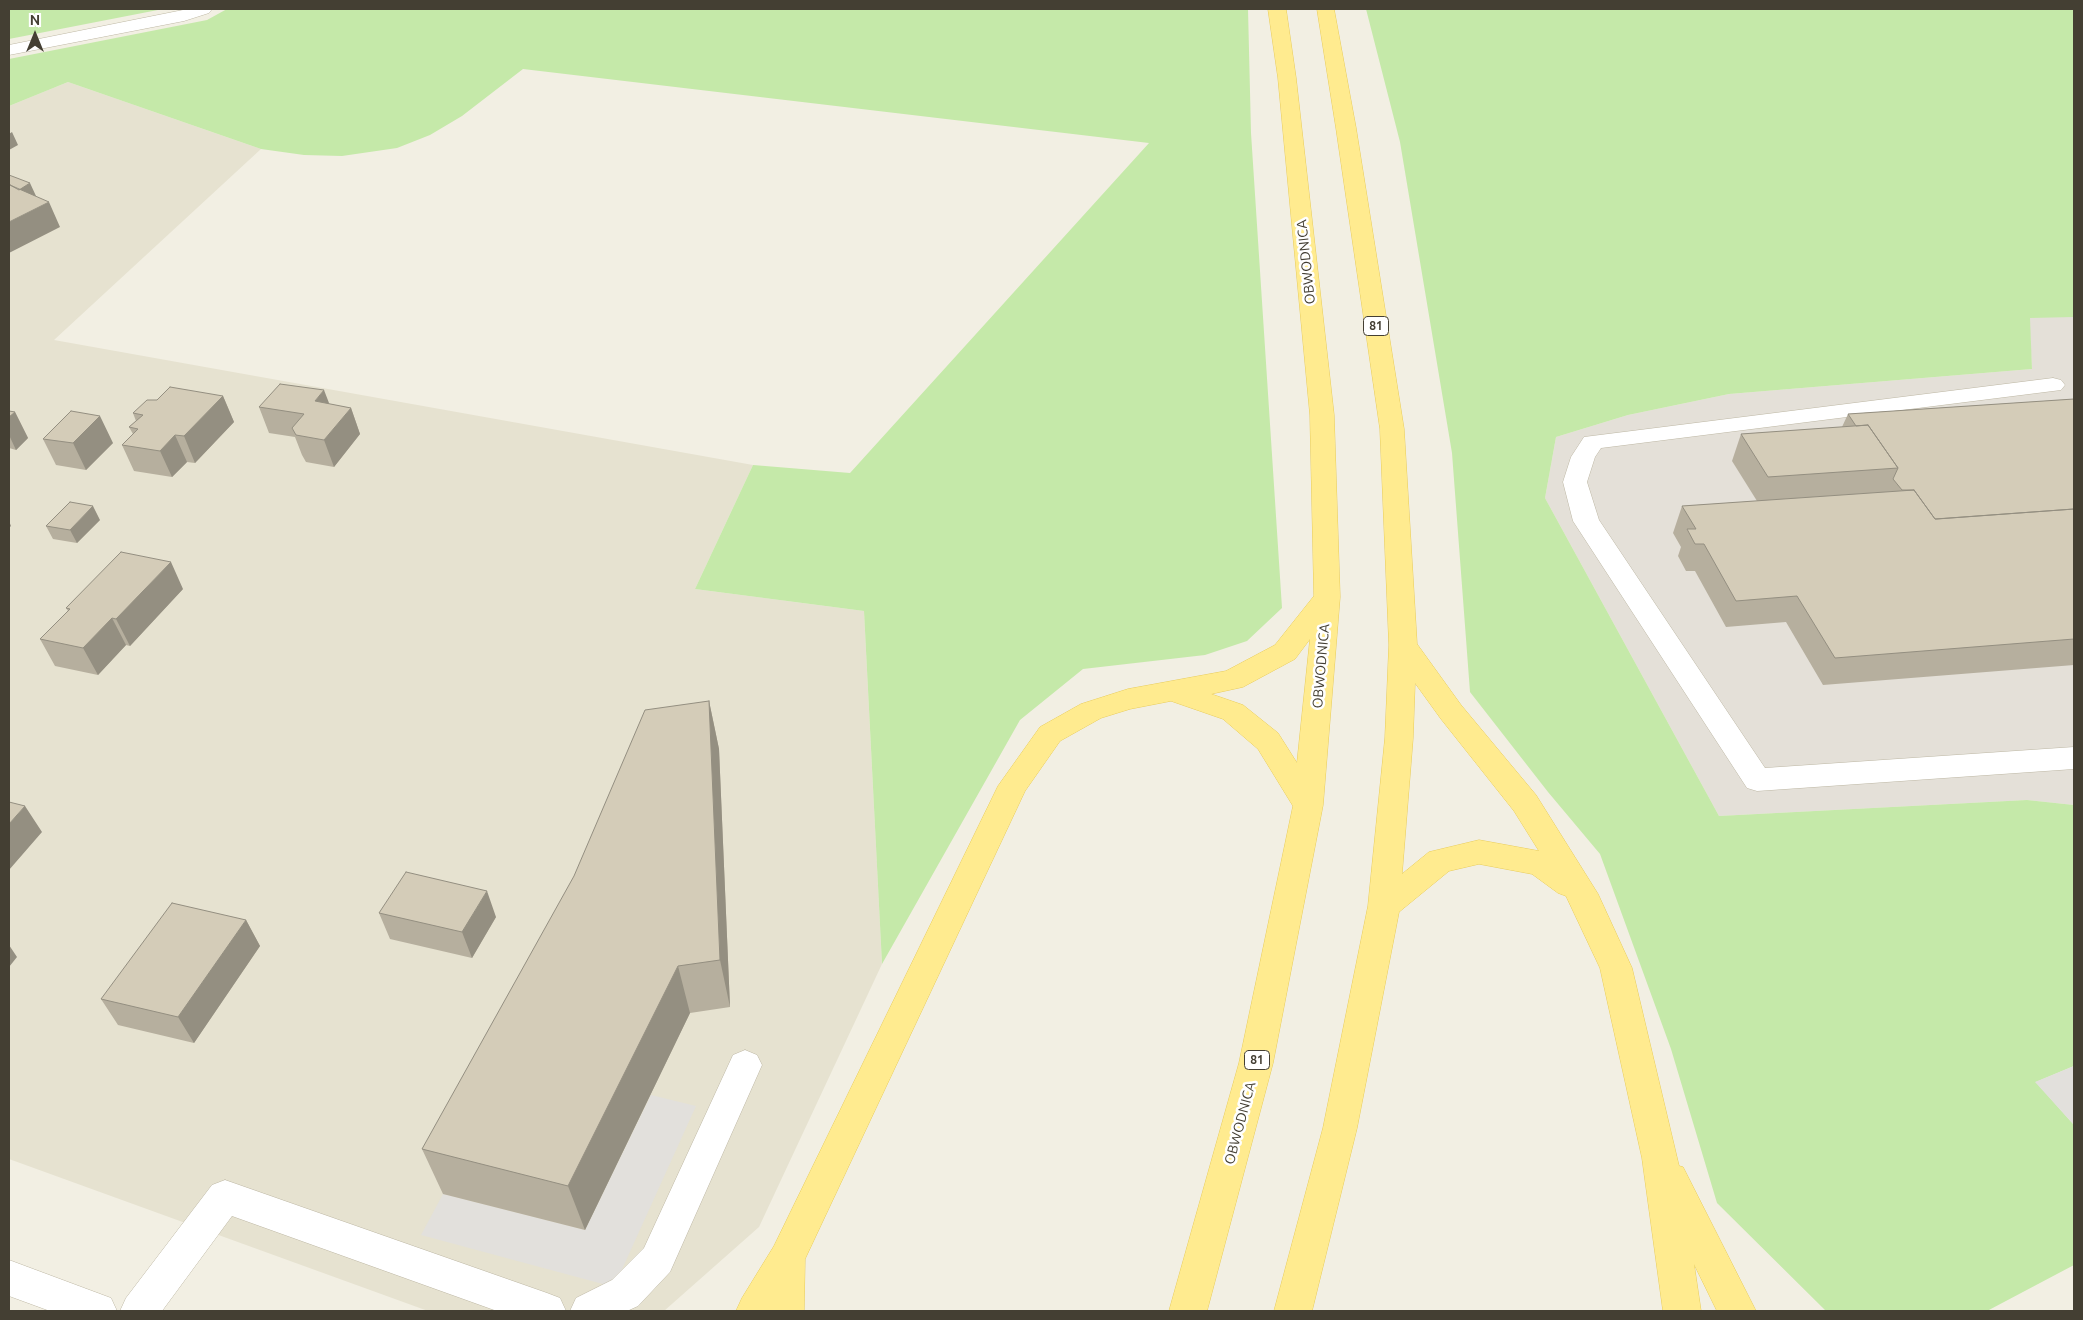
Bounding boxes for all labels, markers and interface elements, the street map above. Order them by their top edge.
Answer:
north arrow [10,10,60,60]
text: N [30,12,40,28]
street label: OBWODNICA [1293,219,1319,305]
road number: 81 [1364,316,1388,336]
street label: OBWODNICA [1309,623,1333,709]
road number: 81 [1244,1050,1270,1070]
street label: OBWODNICA [1221,1080,1259,1166]

